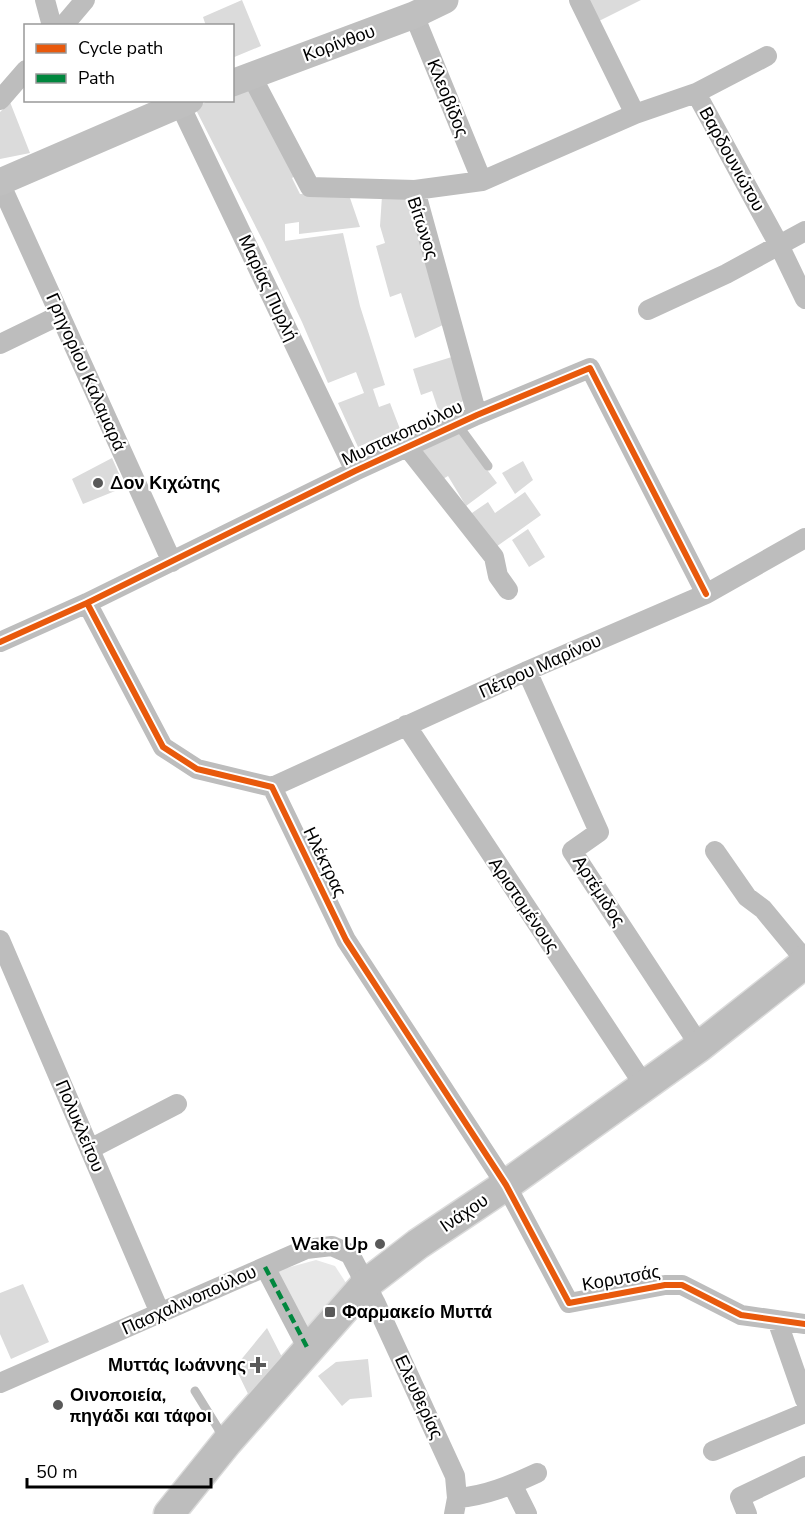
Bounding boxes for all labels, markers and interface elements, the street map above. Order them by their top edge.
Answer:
street label: Κορίνθου [300,19,378,67]
legend [24,24,234,102]
text: Cycle path [78,36,163,60]
street label: Κλεοβίδος [421,55,475,141]
text: Path [78,66,115,90]
street label: Βαρδουνιώτου [693,102,771,216]
street label: Βίτωνος [402,194,444,263]
street label: Μαρίας Πυρλή [233,231,303,345]
street label: Γρηγορίου Καλαμαρά [40,289,132,455]
street label: Μυστακοπούλου [338,394,466,472]
place label: Δον Κιχώτης [110,471,220,495]
marker: Δον Κιχώτης [91,476,105,490]
street label: Πέτρου Μαρίνου [475,628,605,704]
street label: Ηλέκτρας [298,823,352,901]
street label: Αρτέμιδος [567,851,631,931]
street label: Αριστομένους [483,853,565,958]
street label: Πολυκλείτου [50,1076,110,1176]
street label: Ινάχου [435,1188,493,1238]
place label: Wake Up [291,1232,368,1256]
marker: Wake Up [373,1237,387,1251]
street label: Κορυτσάς [580,1259,662,1297]
street label: Πασχαλινοπούλου [118,1260,260,1340]
place label: Φαρμακείο Μυττά [342,1300,492,1324]
marker: Φαρμακείο Μυττά [323,1305,337,1319]
street label: Ελευθερίας [389,1351,449,1443]
place label: Μυττάς Ιωάννης [108,1353,246,1377]
marker: Μυττάς Ιωάννης [251,1358,265,1372]
place label: Οινοποιεία, πηγάδι και τάφοι [70,1383,212,1428]
marker: Οινοποιεία, πηγάδι και τάφοι [51,1398,65,1412]
scale bar [27,1451,212,1489]
text: 50 m [36,1460,78,1484]

